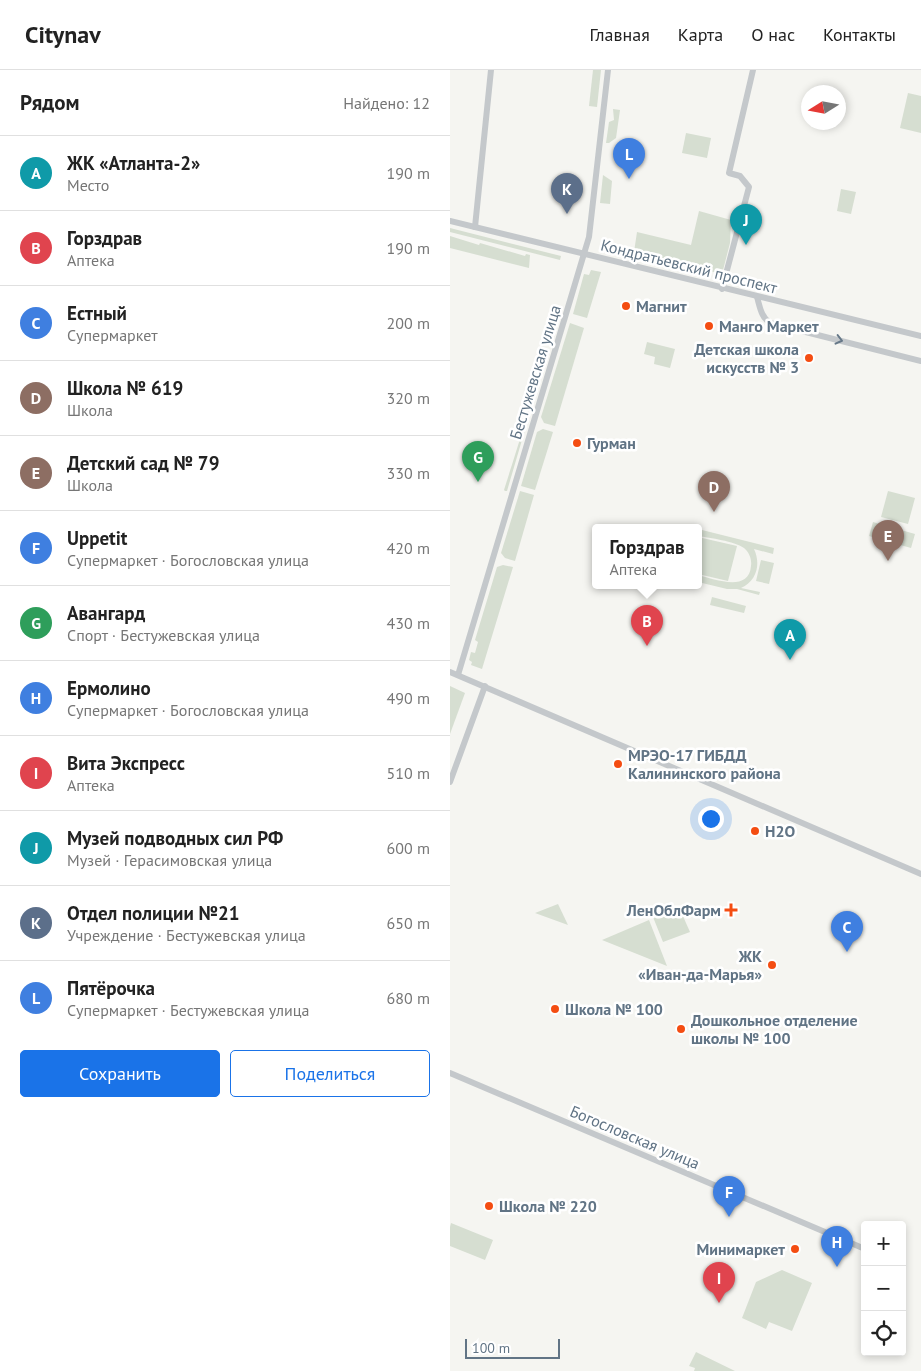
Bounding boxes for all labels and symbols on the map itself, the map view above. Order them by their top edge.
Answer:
north arrow [801,85,846,130]
pin: L [613,138,645,179]
pin: K [551,173,583,214]
pin: J [730,204,762,245]
street label: Кондратьевский проспект [599,234,780,298]
place label: Магнит [636,296,687,316]
marker: Магнит [620,300,632,312]
street label: Бестужевская улица [505,302,565,442]
place label: Манго Маркет [719,316,819,336]
marker: Манго Маркет [703,320,715,332]
one-way arrow [834,335,842,345]
place label: Детская школа искусств № 3 [694,339,799,377]
marker: Детская школа искусств № 3 [803,352,815,364]
place label: Гурман [587,433,636,453]
marker: Гурман [571,437,583,449]
pin: G [462,441,494,482]
pin: D [698,471,730,512]
pin: E [872,520,904,561]
pin: B [631,605,663,646]
pin: A [774,619,806,660]
place label: МРЭО-17 ГИБДД Калининского района [628,745,781,783]
marker: МРЭО-17 ГИБДД Калининского района [612,758,624,770]
your location [698,806,724,832]
place label: H2O [765,821,795,841]
marker: H2O [749,825,761,837]
place label: ЛенОблФарм [626,900,721,920]
marker: ЛенОблФарм [725,904,737,916]
pin: C [831,911,863,952]
place label: ЖК «Иван-да-Марья» [638,946,762,984]
marker: ЖК «Иван-да-Марья» [766,959,778,971]
place label: Школа № 100 [565,999,663,1019]
marker: Школа № 100 [549,1003,561,1015]
place label: Дошкольное отделение школы № 100 [691,1010,858,1048]
marker: Дошкольное отделение школы № 100 [675,1023,687,1035]
street label: Богословская улица [567,1101,703,1173]
pin: F [713,1176,745,1217]
place label: Школа № 220 [499,1196,597,1216]
marker: Школа № 220 [483,1200,495,1212]
pin: H [821,1226,853,1267]
place label: Минимаркет [697,1239,785,1259]
marker: Минимаркет [789,1243,801,1255]
pin: I [703,1262,735,1303]
scale bar [465,1336,560,1359]

